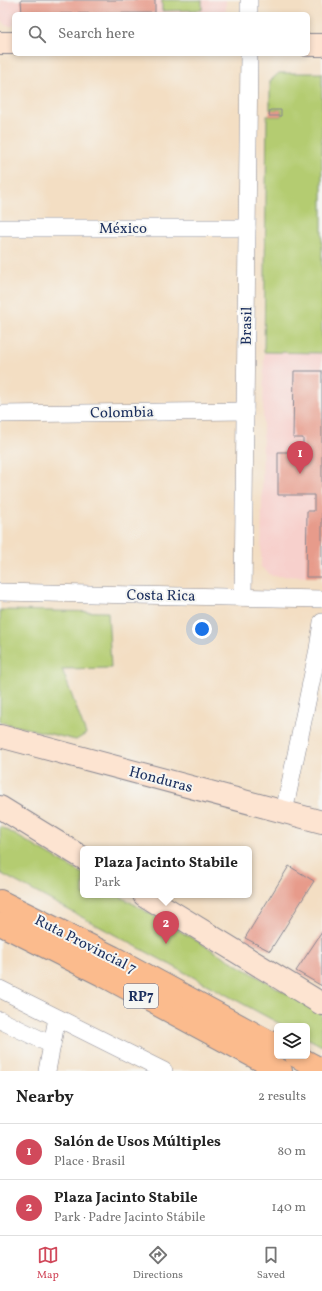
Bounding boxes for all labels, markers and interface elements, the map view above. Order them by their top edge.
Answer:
search box [12,12,310,56]
icon: search [26,23,48,45]
text: Search here [58,24,135,45]
street label: México [99,219,147,240]
street label: Brasil [237,307,258,345]
street label: Colombia [90,402,154,425]
pin: 1 [287,441,313,474]
street label: Costa Rica [126,585,196,608]
your location [192,619,212,639]
street label: Honduras [126,762,195,799]
popup [80,846,252,898]
text: Plaza Jacinto Stabile [94,853,238,874]
text: Park [94,874,121,892]
street label: Ruta Provincial 7 [31,911,140,980]
pin: 2 [153,911,179,944]
road number: RP7 [124,984,158,1008]
map controls [274,1023,310,1059]
button: layers [274,1023,310,1059]
text: Nearby [16,1086,74,1109]
text: 2 results [258,1088,306,1106]
text: Salón de Usos Múltiples [54,1132,221,1153]
text: 1 [26,1143,32,1161]
text: 80 m [277,1143,306,1161]
text: Place · Brasil [54,1153,125,1171]
text: Plaza Jacinto Stabile [54,1188,198,1209]
text: 2 [26,1199,32,1217]
text: 140 m [272,1199,306,1217]
text: Park · Padre Jacinto Stábile [54,1209,205,1227]
tab: Map [37,1244,59,1283]
tab: Directions [133,1244,183,1283]
tab: Saved [257,1244,285,1283]

